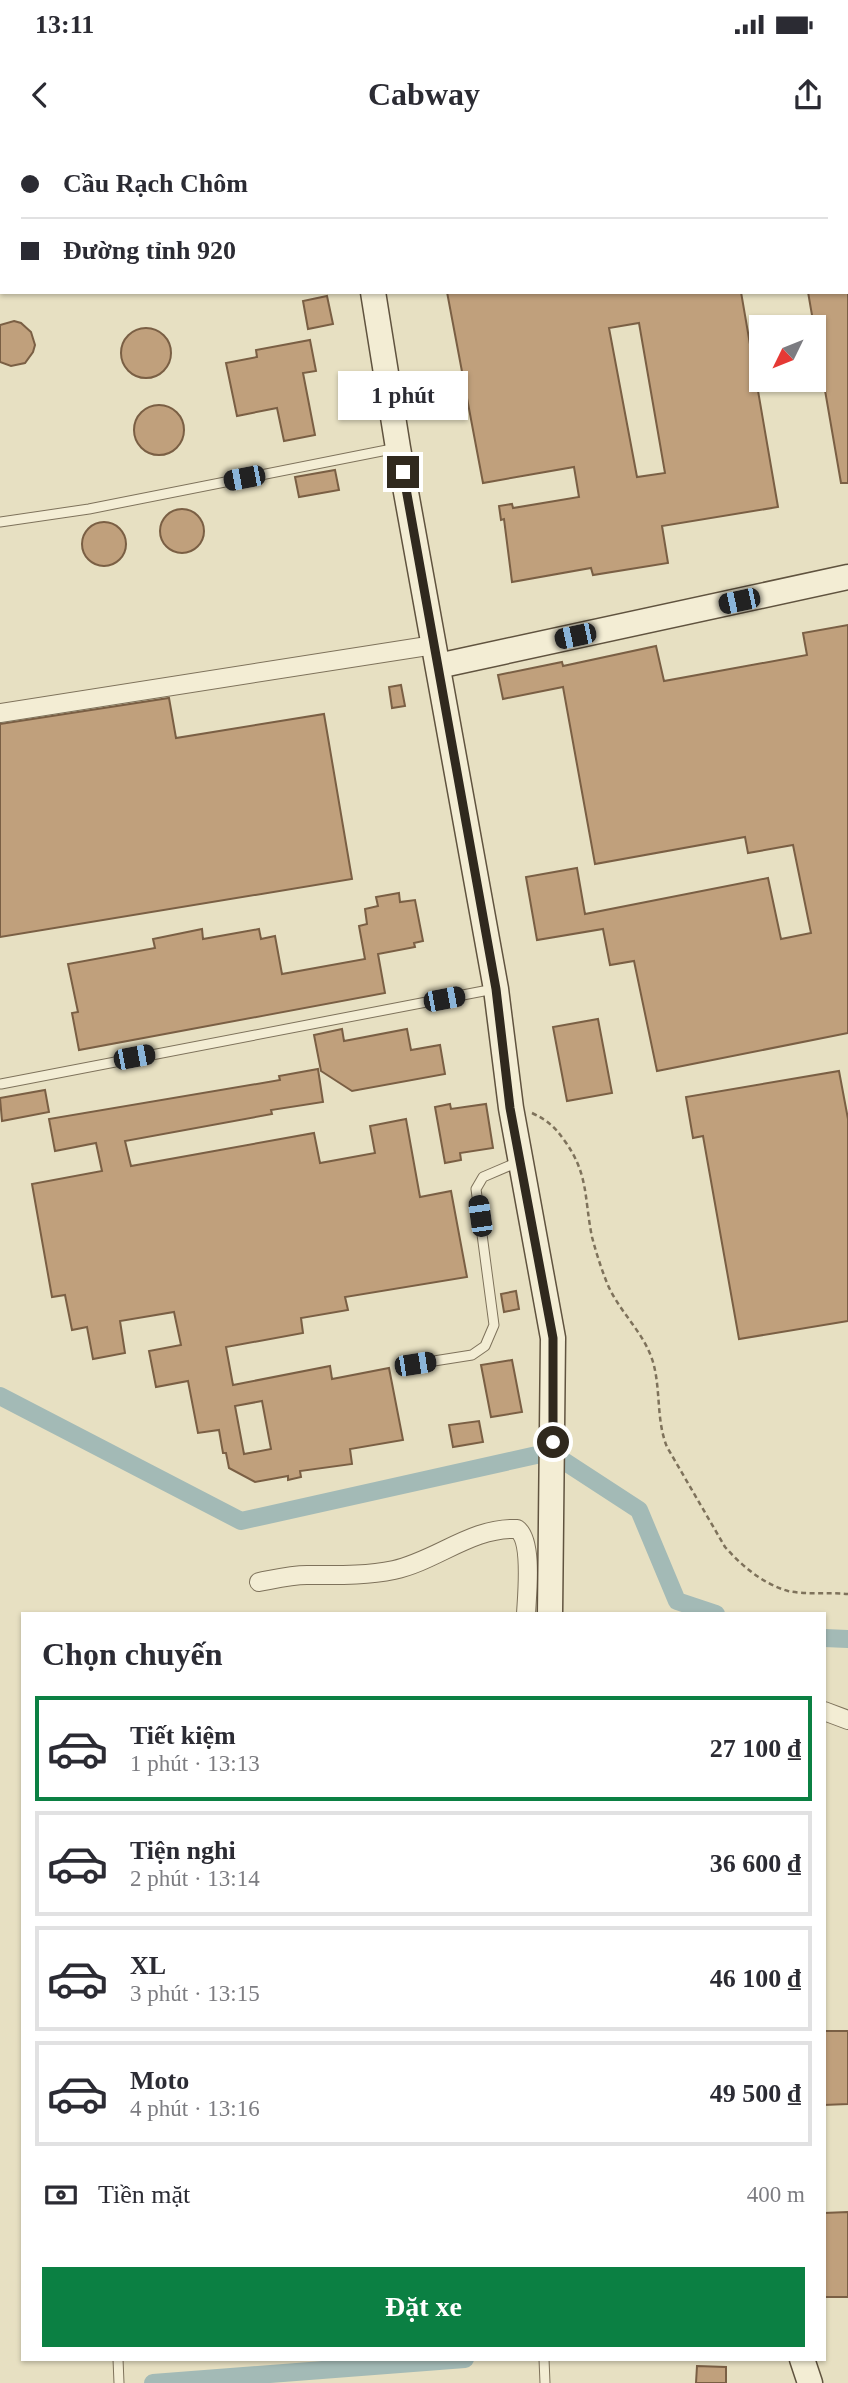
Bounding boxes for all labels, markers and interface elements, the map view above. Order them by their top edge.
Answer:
text: 13:11 [35,10,94,39]
icon: back [21,76,59,114]
text: Cabway [368,76,480,112]
icon: share [789,76,827,114]
text: Cầu Rạch Chôm [63,169,248,198]
text: Đường tỉnh 920 [63,236,236,265]
north arrow [749,315,826,392]
map controls [749,315,826,392]
callout: 1 phút [338,370,468,420]
text: 1 phút [371,383,435,408]
route end [387,456,419,488]
car [222,464,267,492]
car [717,586,762,616]
car [553,621,598,651]
car [422,985,467,1013]
car [112,1043,157,1071]
car [467,1194,494,1238]
car [393,1350,438,1378]
route start [537,1426,569,1458]
text: Chọn chuyến [42,1636,223,1672]
icon: car [46,1717,109,1780]
text: Tiết kiệm [130,1721,236,1750]
text: 27 100 ₫ [710,1734,801,1763]
text: 1 phút · 13:13 [130,1751,260,1776]
icon: car [46,1832,109,1895]
text: Tiện nghi [130,1836,236,1865]
text: 36 600 ₫ [710,1849,801,1878]
text: 2 phút · 13:14 [130,1866,260,1891]
icon: car [46,1947,109,2010]
text: XL [130,1951,166,1980]
text: 46 100 ₫ [710,1964,801,1993]
text: 3 phút · 13:15 [130,1981,260,2006]
icon: car [46,2062,109,2125]
text: Moto [130,2066,189,2095]
text: 49 500 ₫ [710,2079,801,2108]
text: 4 phút · 13:16 [130,2096,260,2121]
icon: cash [42,2176,80,2214]
text: Tiền mặt [98,2180,190,2209]
text: 400 m [747,2182,805,2207]
button: Đặt xe [42,2267,805,2347]

